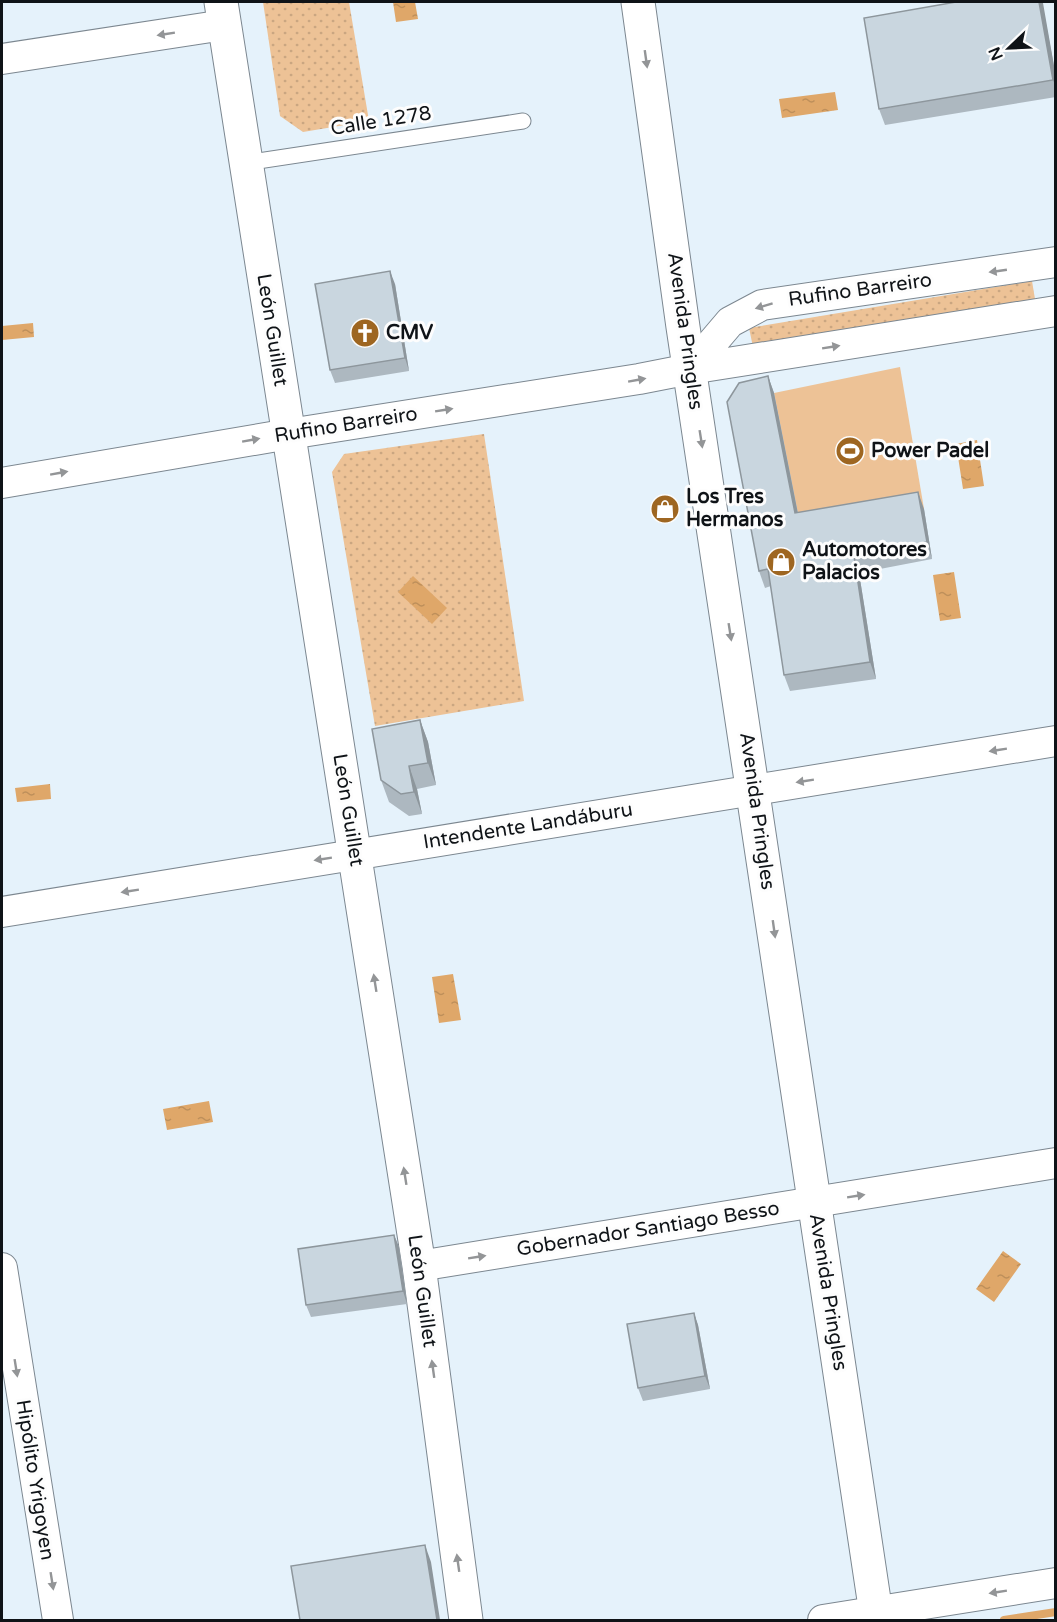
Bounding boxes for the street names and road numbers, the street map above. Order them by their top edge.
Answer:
street label: Calle 1278 [329,101,433,141]
street label: Avenida Pringles [662,251,708,411]
street label: Rufino Barreiro [787,268,933,312]
street label: León Guillet [251,272,293,388]
street label: Rufino Barreiro [273,402,419,448]
street label: Avenida Pringles [734,731,780,891]
street label: León Guillet [327,752,369,868]
street label: Intendente Landáburu [422,798,634,854]
street label: Gobernador Santiago Besso [515,1196,781,1262]
street label: Avenida Pringles [804,1212,852,1372]
street label: León Guillet [402,1233,442,1349]
street label: Hipólito Yrigoyen [10,1398,60,1562]

